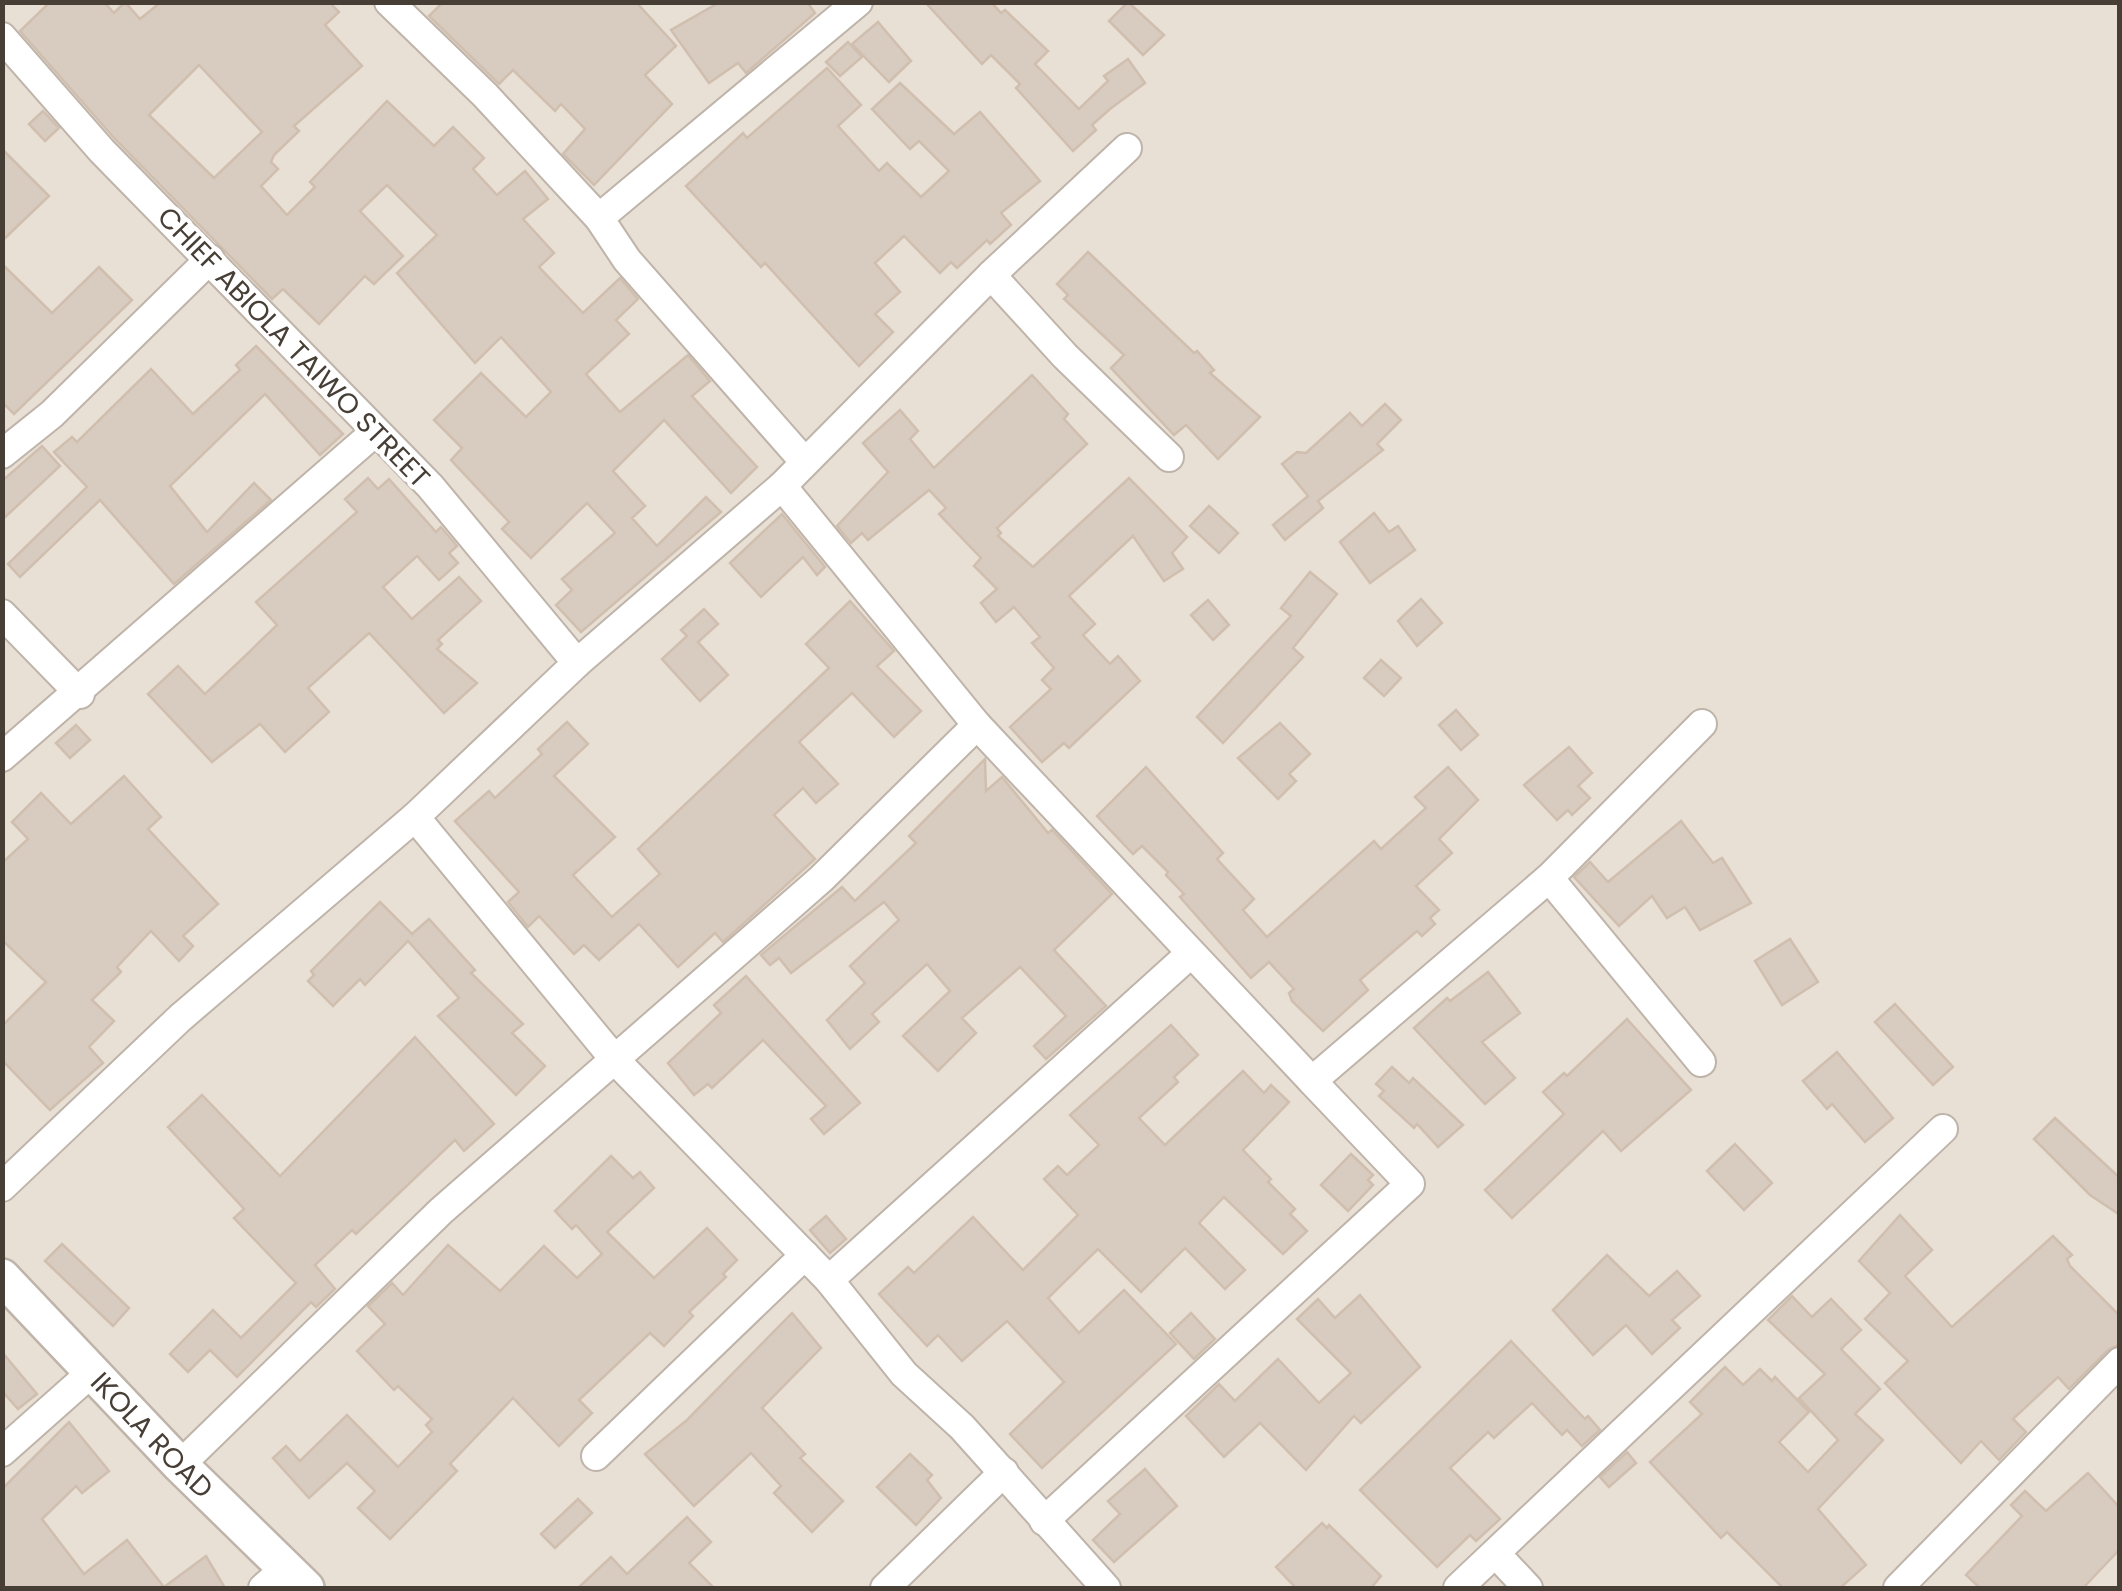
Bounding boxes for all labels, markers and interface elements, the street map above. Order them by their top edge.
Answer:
street label: CHIEF ABIOLA TAIWO STREET [149,198,439,497]
street label: IKOLA ROAD [82,1363,222,1507]

